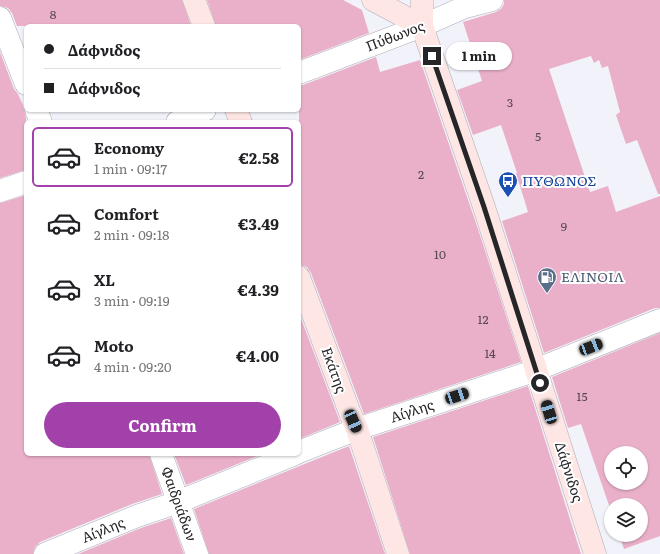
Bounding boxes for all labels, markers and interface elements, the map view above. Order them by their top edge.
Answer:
house number: 8 [50,5,57,23]
street label: Πύθωνος [362,15,427,55]
text: Δάφνιδος [68,38,140,61]
callout: 1 min [446,42,512,70]
text: 1 min [462,46,496,65]
route end [423,47,441,65]
text: Δάφνιδος [68,76,140,99]
house number: 3 [507,93,513,111]
house number: 5 [535,127,541,145]
text: Economy [94,136,164,159]
icon: car [46,139,82,175]
text: €2.58 [239,146,279,169]
text: 1 min · 09:17 [94,159,167,178]
house number: 2 [418,165,424,183]
bus stop icon: ΠΥΘΩΝΟΣ [497,170,519,198]
place label: ΠΥΘΩΝΟΣ [522,170,597,190]
text: Comfort [94,202,159,225]
icon: car [46,205,82,241]
text: €3.49 [238,212,279,235]
house number: 9 [561,217,567,235]
text: 2 min · 09:18 [94,225,169,244]
house number: 10 [434,245,446,263]
fuel station icon: ΕΛΙΝΟΙΛ [536,266,558,294]
place label: ΕΛΙΝΟΙΛ [561,266,624,286]
text: XL [94,268,115,291]
icon: car [46,271,82,307]
text: €4.39 [238,278,279,301]
text: 3 min · 09:19 [94,291,169,310]
house number: 12 [478,310,488,328]
text: Moto [94,334,134,357]
icon: car [46,337,82,373]
car [578,337,604,357]
text: €4.00 [236,344,279,367]
street label: Εκάτης [317,344,352,395]
house number: 14 [484,344,496,362]
text: 4 min · 09:20 [94,357,171,376]
route start [531,374,549,392]
car [444,387,470,405]
house number: 15 [577,387,587,405]
street label: Αίγλης [387,394,436,426]
car [540,399,558,425]
button: Confirm [44,402,281,448]
car [343,408,363,434]
street label: Δάφνιδος [551,439,589,504]
map controls [604,446,648,542]
button: locate [604,446,648,490]
street label: Φαιδριάδων [157,463,203,544]
button: layers [604,498,648,542]
street label: Αίγλης [78,511,127,547]

